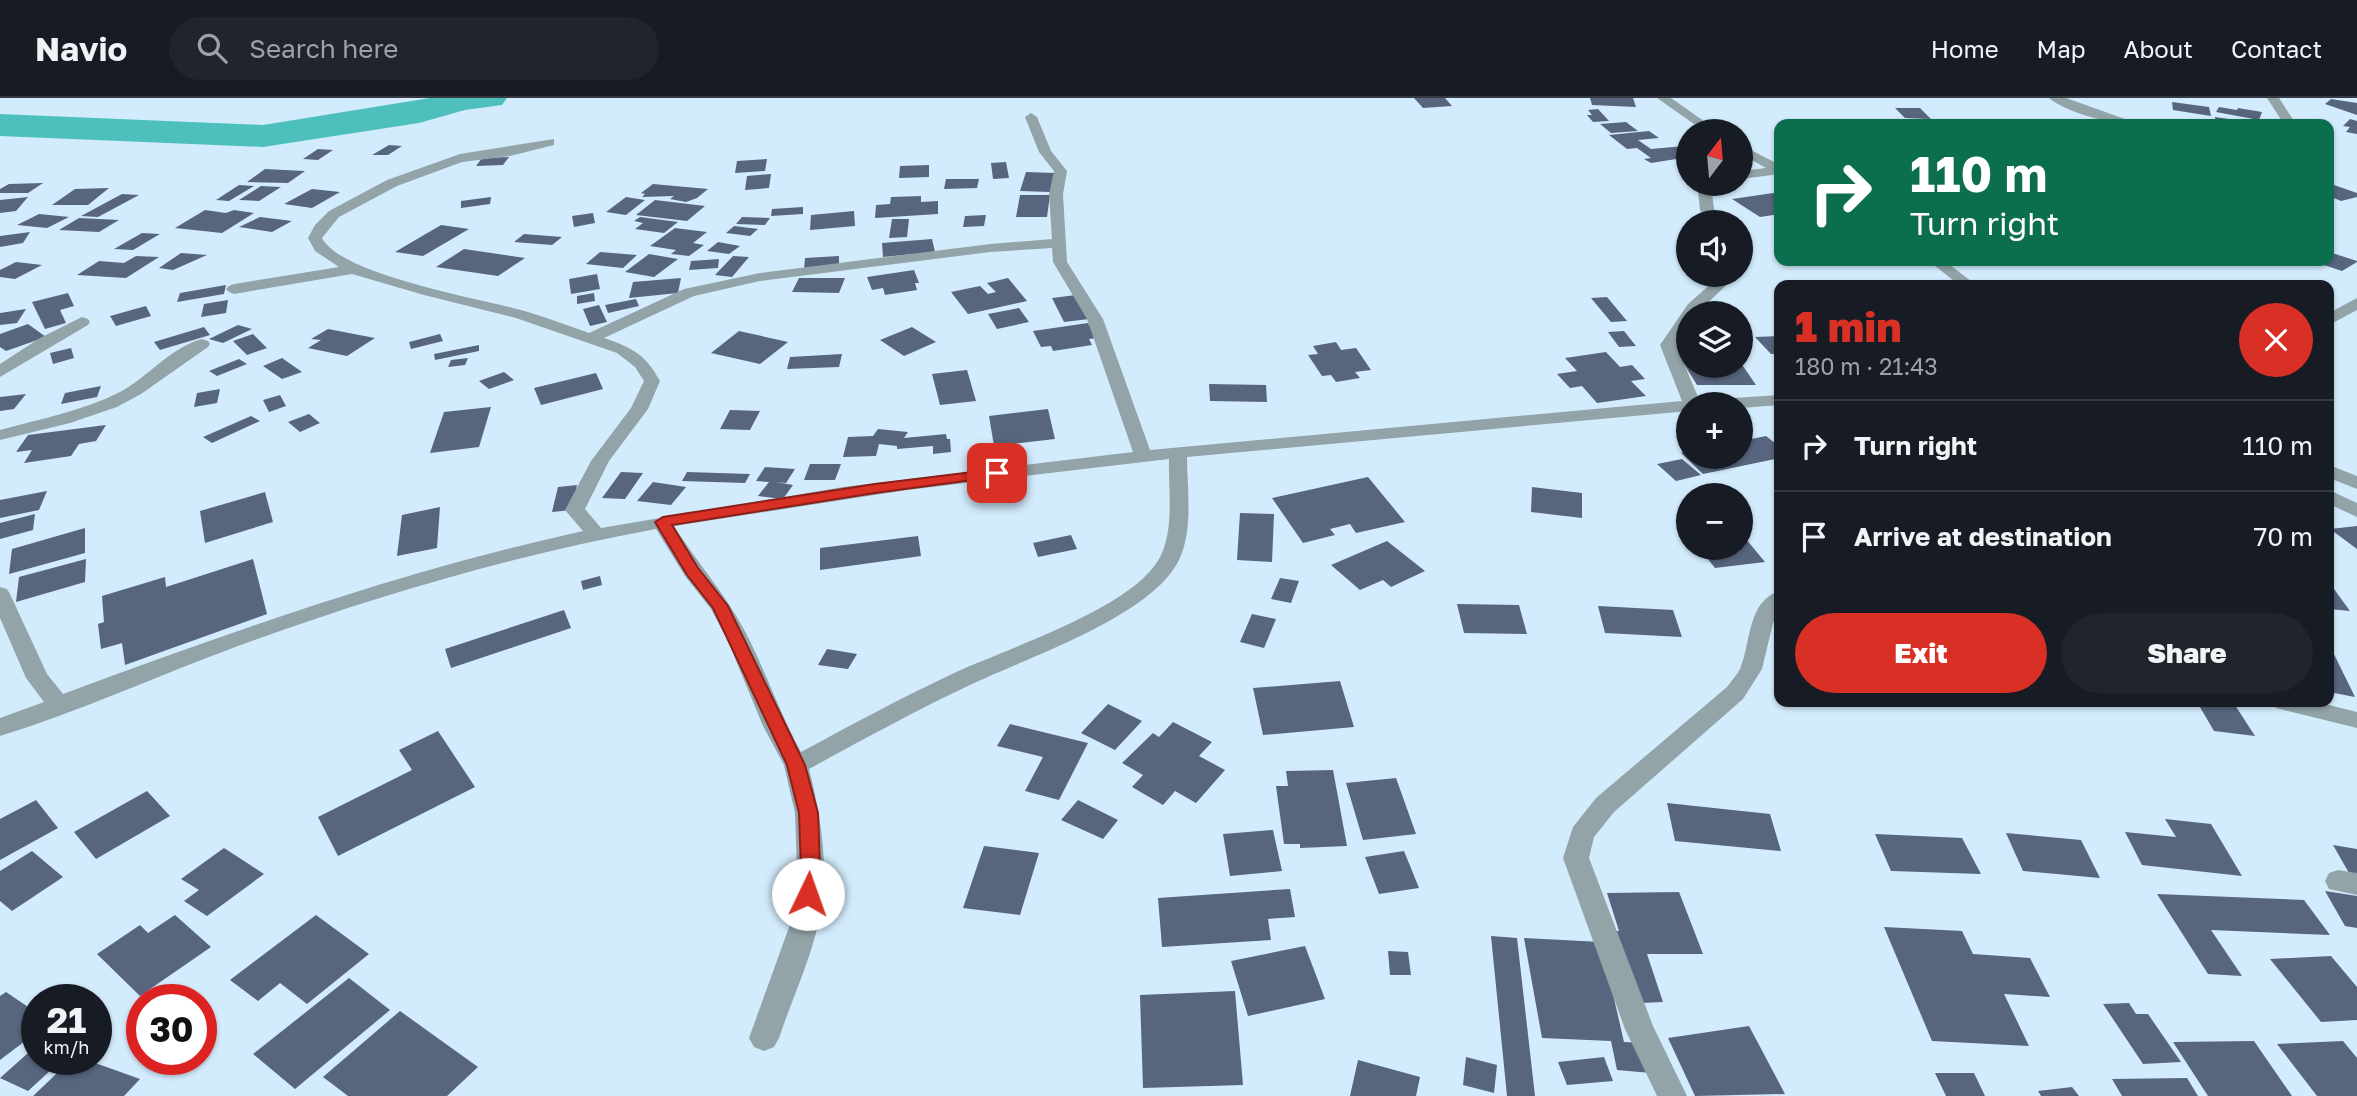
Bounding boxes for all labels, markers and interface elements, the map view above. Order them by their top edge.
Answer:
search box [169,17,659,80]
text: Navio [35,29,127,68]
icon: search [193,29,231,67]
text: Search here [249,33,398,64]
text: Home [1931,34,1999,63]
text: Map [2037,34,2086,63]
text: About [2124,34,2193,63]
text: Contact [2231,34,2322,63]
north arrow [1676,119,1754,196]
map controls [1676,119,1753,560]
text: 110 m [1910,144,2047,203]
icon: right [1795,147,1886,238]
text: Turn right [1910,204,2059,242]
button: sound [1676,210,1753,287]
button: layers [1676,301,1753,378]
text: 1 min [1795,301,1902,351]
button: close [2239,303,2313,377]
text: 180 m · 21:43 [1795,352,1938,380]
button: + [1676,392,1753,469]
icon: right [1795,427,1833,465]
text: Turn right [1854,430,1977,461]
text: 110 m [2242,430,2313,461]
pin [967,443,1027,503]
icon: arrive [978,454,1016,492]
button: − [1676,483,1753,560]
icon: arrive [1795,518,1833,556]
text: Arrive at destination [1854,521,2112,552]
text: 70 m [2254,521,2313,552]
button: Exit [1795,613,2047,693]
button: Share [2061,613,2313,693]
position arrow [771,857,845,931]
speed limit sign: 30 [126,984,217,1075]
text: 21 [47,999,86,1041]
text: km/h [44,1036,89,1058]

